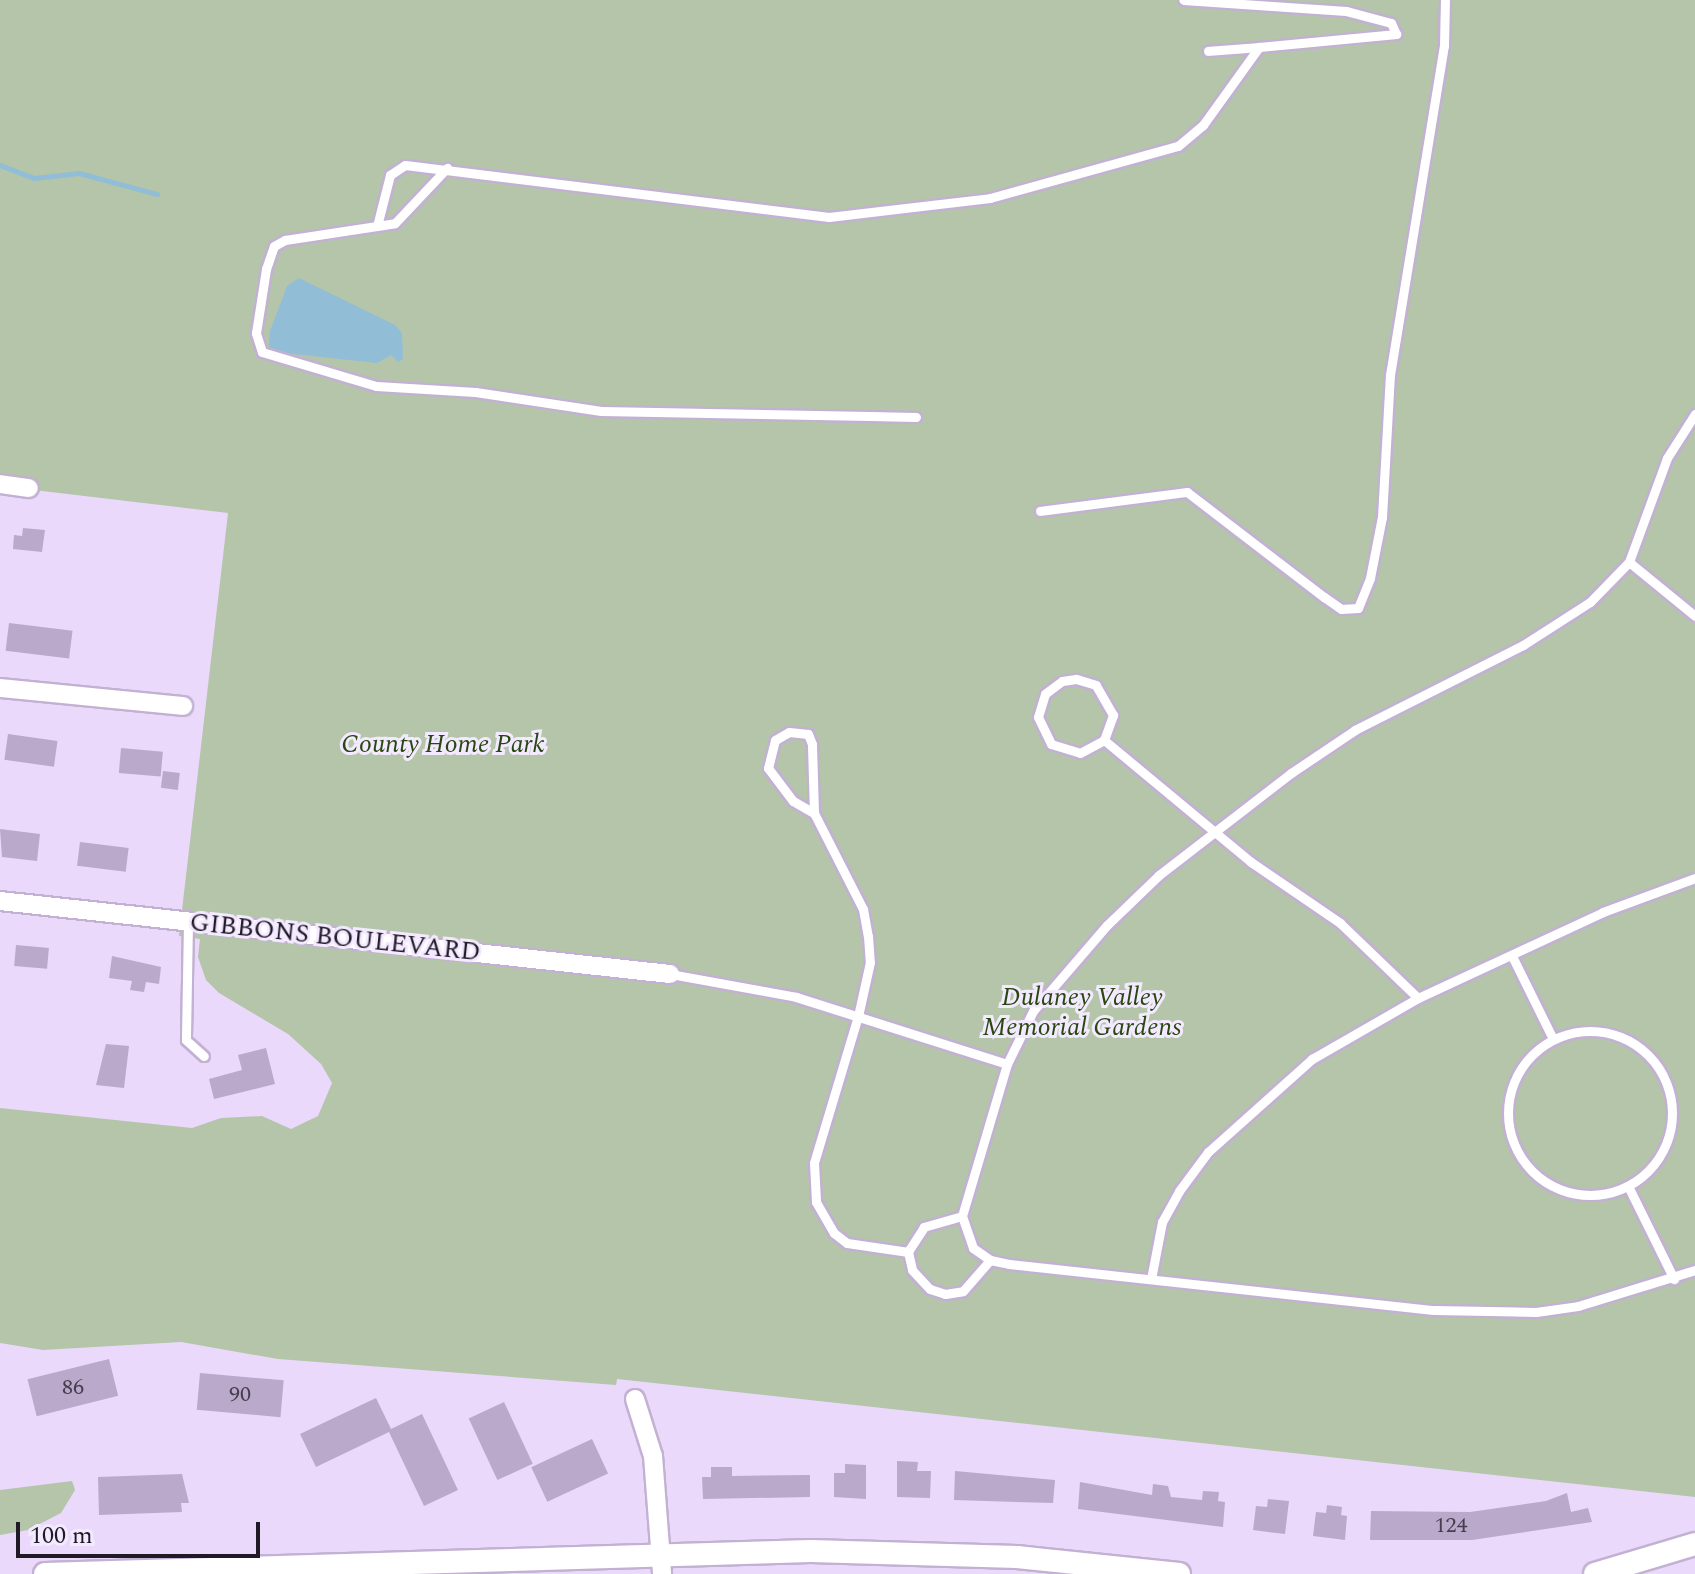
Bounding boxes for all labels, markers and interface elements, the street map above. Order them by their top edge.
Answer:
park label: County Home Park [341,729,545,761]
street label: GIBBONS BOULEVARD [188,907,482,969]
park label: Dulaney Valley Memorial Gardens [983,982,1181,1044]
house number: 86 [62,1375,84,1401]
house number: 90 [229,1382,251,1408]
scale bar [20,1506,264,1556]
house number: 124 [1435,1513,1467,1539]
text: 100 m [30,1518,93,1554]

